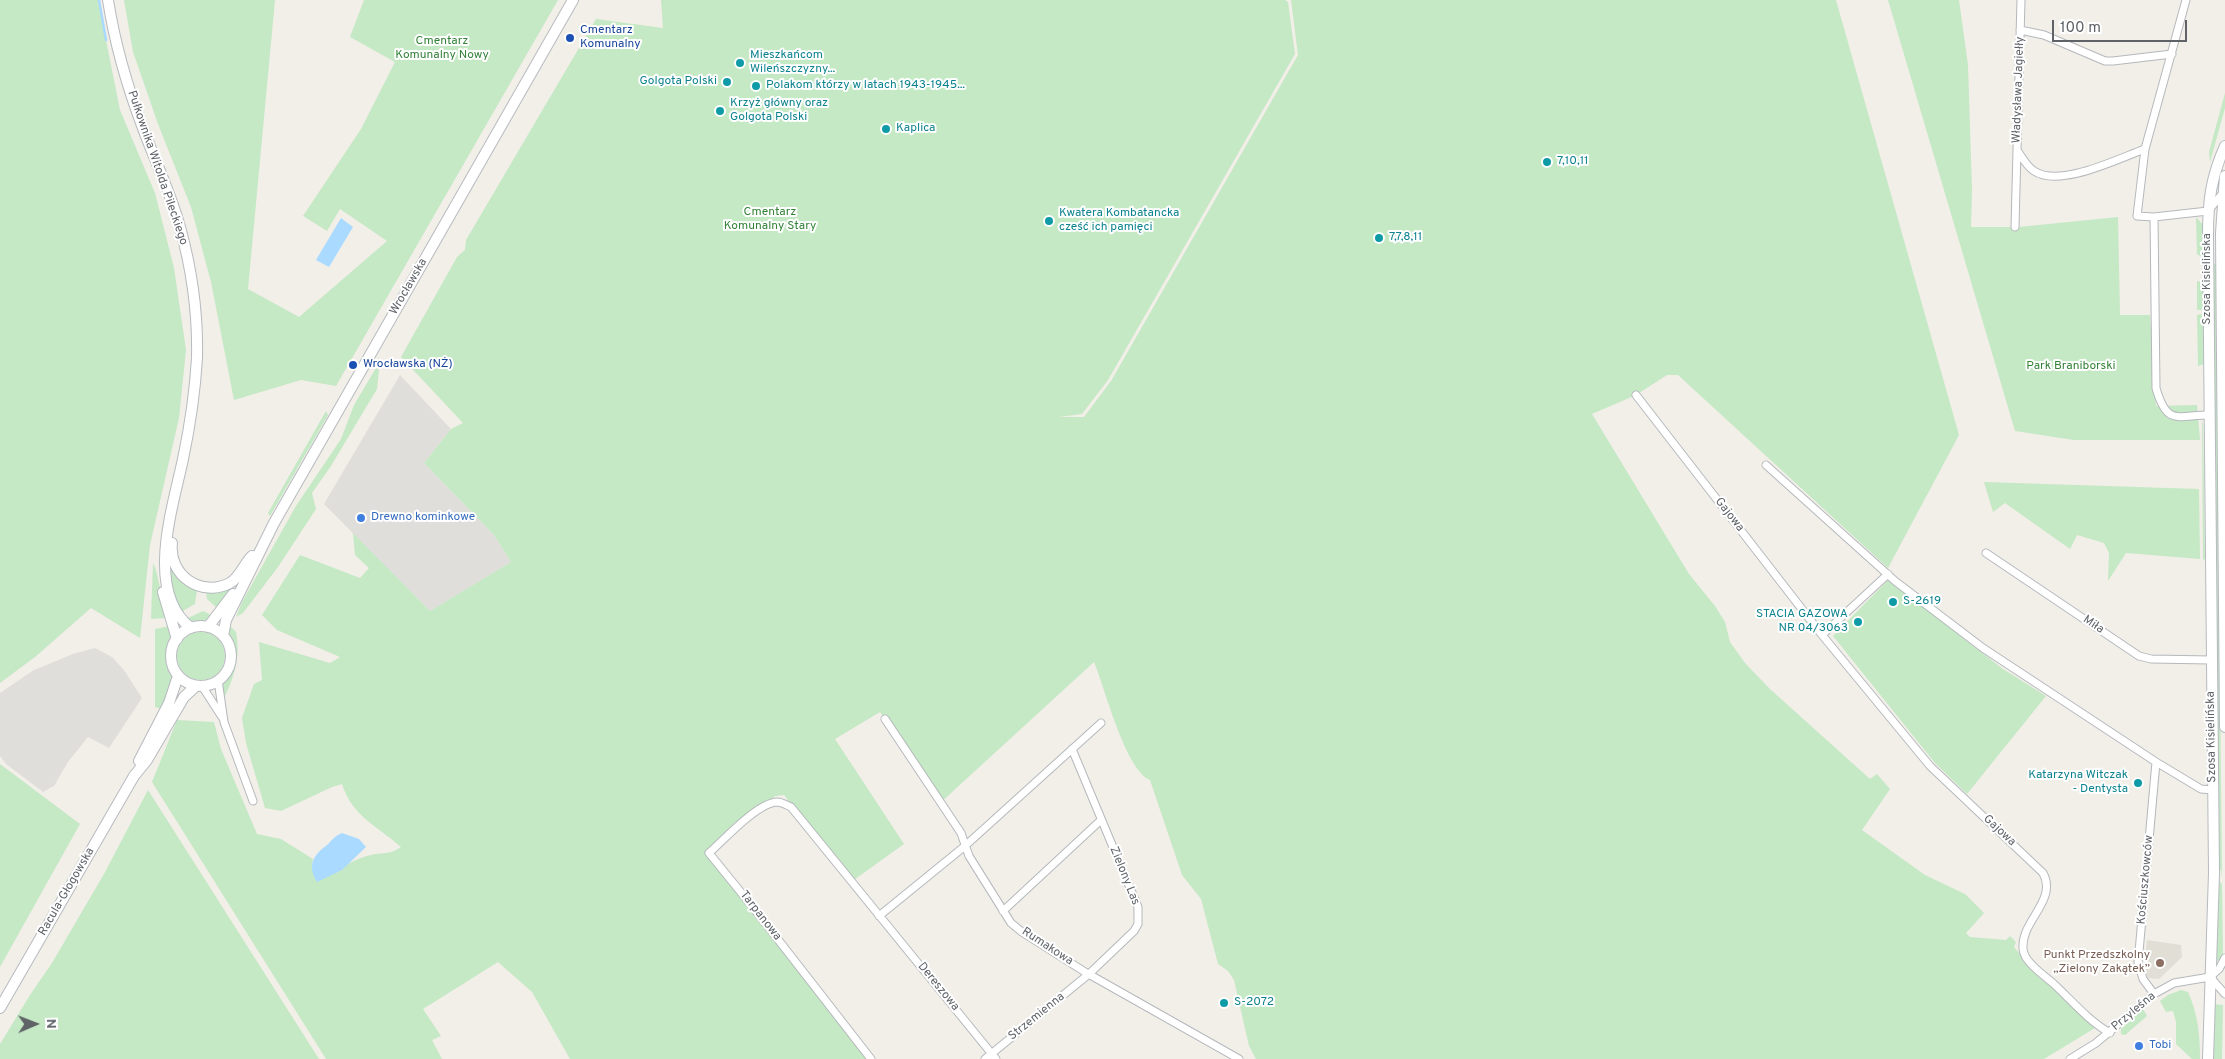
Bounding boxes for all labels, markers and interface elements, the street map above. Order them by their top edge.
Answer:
scale bar [2055,10,2190,42]
text: 100 m [2060,19,2101,38]
place label: Cmentarz Komunalny [580,24,641,52]
marker: Cmentarz Komunalny [564,32,576,44]
park label: Cmentarz Komunalny Nowy [395,35,489,63]
street label: Władysława Jagiełły [2010,36,2028,144]
place label: Mieszkańcom Wileńszczyzny... [750,49,835,77]
marker: Mieszkańcom Wileńszczyzny... [734,57,746,69]
place label: Golgota Polski [640,75,717,89]
marker: Golgota Polski [721,76,733,88]
place label: Polakom którzy w latach 1943-1945... [766,79,965,93]
marker: Polakom którzy w latach 1943-1945... [750,80,762,92]
street label: Pułkownika Witolda Pileckiego [124,89,190,247]
place label: Krzyż główny oraz Golgota Polski [730,97,828,125]
marker: Krzyż główny oraz Golgota Polski [714,105,726,117]
place label: Kaplica [896,122,935,136]
marker: Kaplica [880,123,892,135]
place label: 7,10,11 [1557,155,1589,169]
marker: 7,10,11 [1541,156,1553,168]
park label: Cmentarz Komunalny Stary [724,206,816,234]
place label: Kwatera Kombatancka cześć ich pamięci [1059,207,1179,235]
marker: Kwatera Kombatancka cześć ich pamięci [1043,215,1055,227]
place label: 7,7,8,11 [1389,231,1422,245]
marker: 7,7,8,11 [1373,232,1385,244]
street label: Szosa Kisielińska [2201,233,2215,325]
street label: Wrocławska [387,256,431,318]
place label: Wrocławska (NŻ) [363,358,453,372]
marker: Wrocławska (NŻ) [347,359,359,371]
park label: Park Braniborski [2026,360,2116,374]
street label: Gajowa [1711,495,1747,535]
place label: Drewno kominkowe [371,511,475,525]
marker: Drewno kominkowe [355,512,367,524]
place label: S-2619 [1903,595,1941,609]
marker: S-2619 [1887,596,1899,608]
place label: STACIA GAZOWA NR 04/3063 [1756,608,1848,636]
street label: Miła [2080,613,2106,637]
marker: STACIA GAZOWA NR 04/3063 [1852,616,1864,628]
street label: Szosa Kisielińska [2204,691,2220,783]
place label: Katarzyna Witczak - Dentysta [2028,769,2128,797]
marker: Katarzyna Witczak - Dentysta [2132,777,2144,789]
street label: Gajowa [1980,812,2018,850]
street label: Kościuszkowców [2135,835,2157,925]
street label: Racula-Głogowska [36,845,98,939]
street label: Zielony Las [1106,845,1142,907]
street label: Tarpanowa [736,888,784,944]
street label: Rumakowa [1019,925,1075,969]
place label: Punkt Przedszkolny „Zielony Zakątek” [2043,949,2150,977]
marker: Punkt Przedszkolny „Zielony Zakątek” [2154,957,2166,969]
street label: Dereszowa [914,960,962,1014]
street label: Strzemienna [1006,990,1068,1044]
street label: Przyleśna [2109,990,2159,1034]
place label: S-2072 [1234,996,1274,1010]
marker: S-2072 [1218,997,1230,1009]
north arrow [10,999,60,1049]
text: N [42,1019,59,1029]
place label: Tobi [2149,1039,2171,1053]
marker: Tobi [2133,1040,2145,1052]

